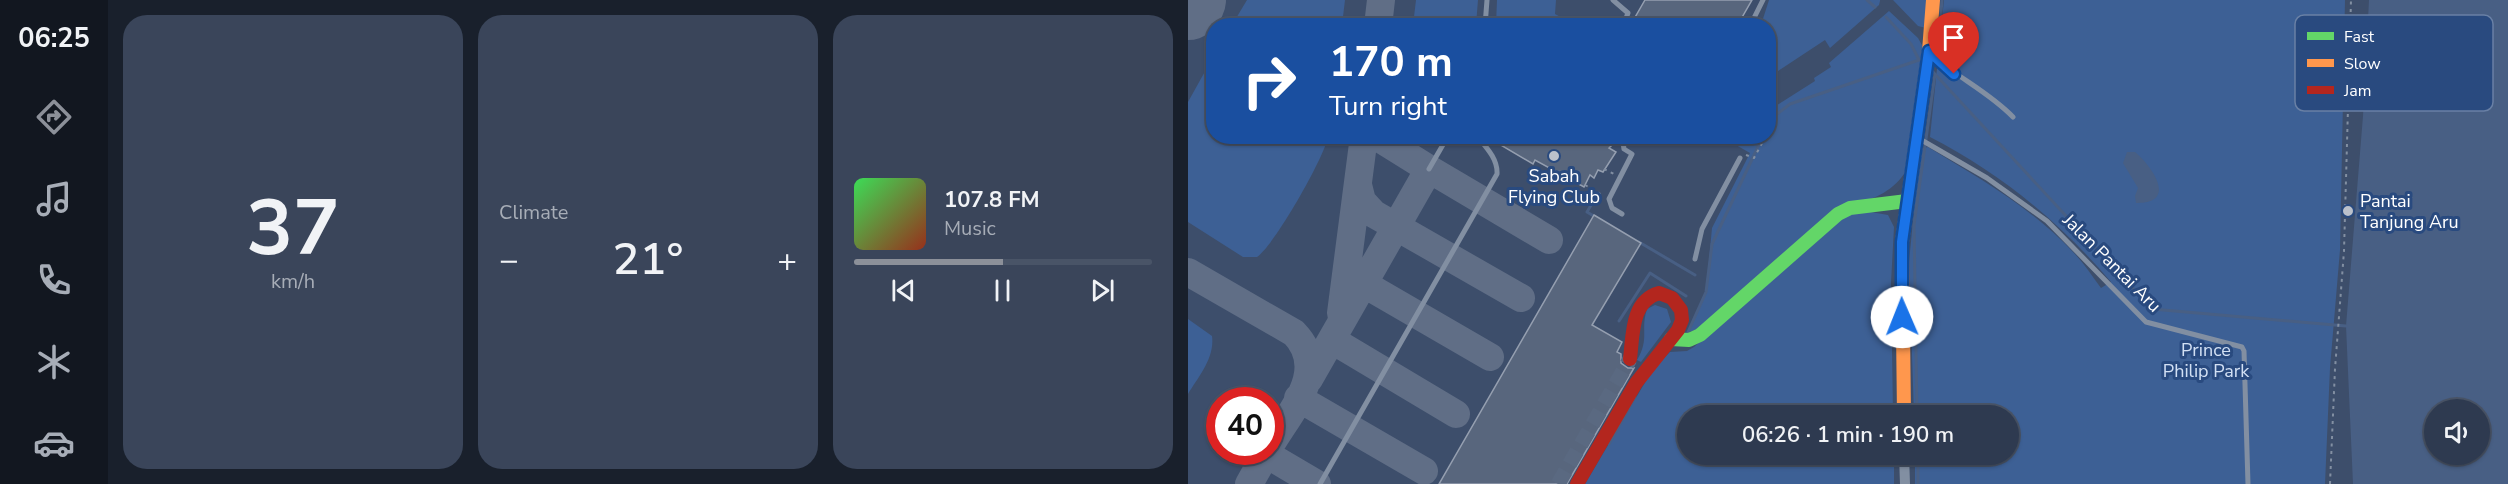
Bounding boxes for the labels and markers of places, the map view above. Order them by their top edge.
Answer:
pin [1928,12,1979,74]
marker: Sabah Flying Club [1547,149,1561,163]
place label: Sabah Flying Club [1508,164,1600,209]
place label: Pantai Tanjung Aru [2360,189,2459,234]
marker: Pantai Tanjung Aru [2341,204,2355,218]

